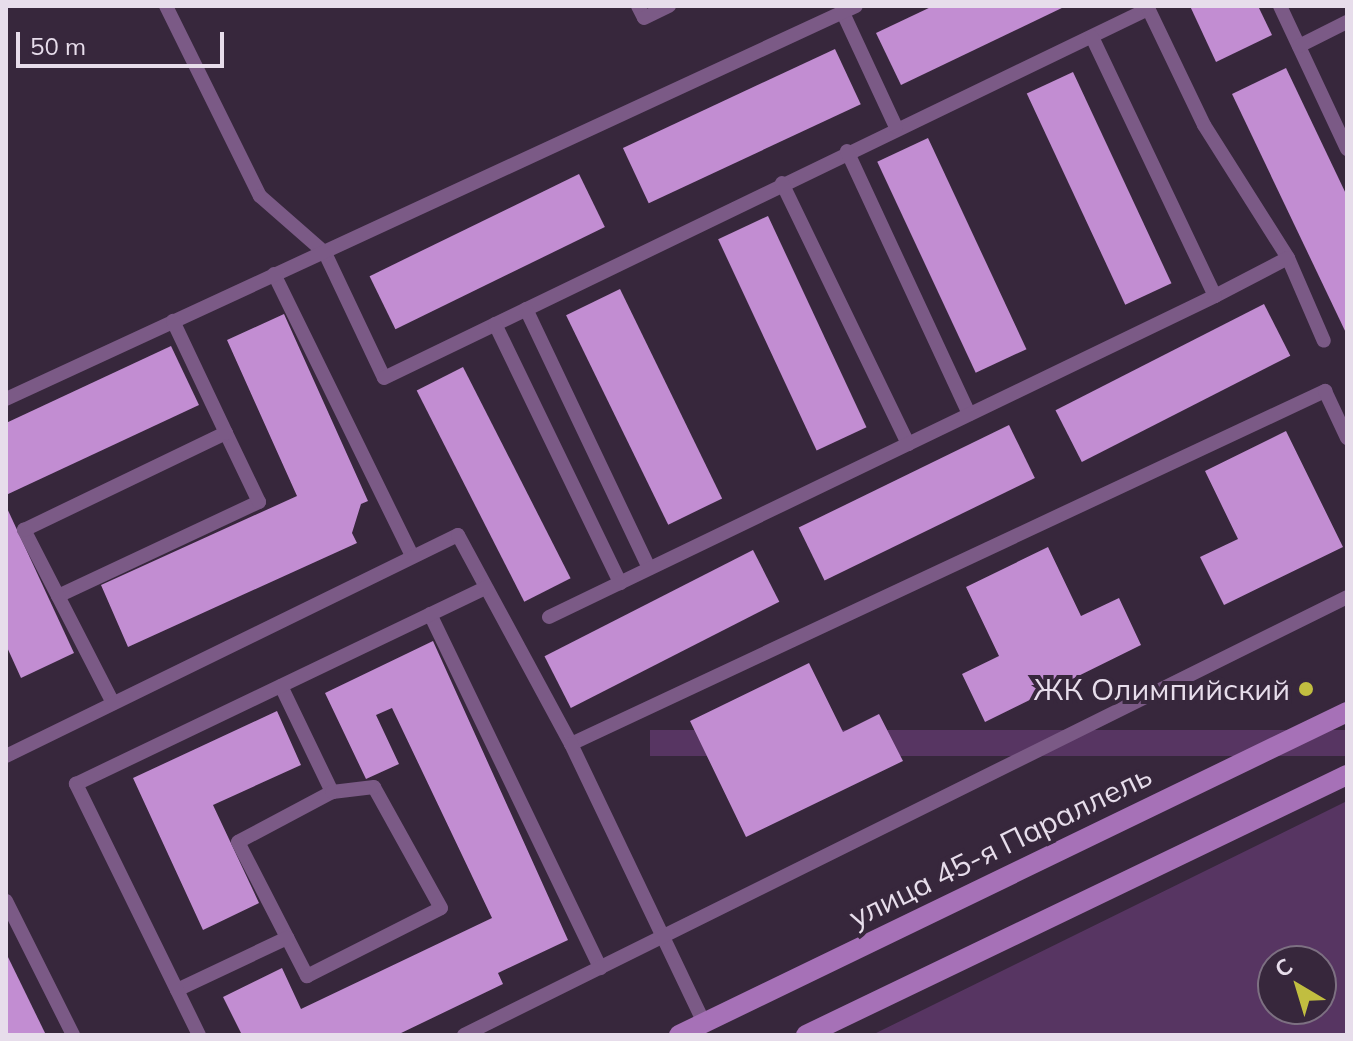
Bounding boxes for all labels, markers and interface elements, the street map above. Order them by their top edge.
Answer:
scale bar [20,16,228,66]
text: 50 m [30,31,86,61]
place label: ЖК Олимпийский [1034,671,1290,707]
marker: ЖК Олимпийский [1297,680,1315,698]
street label: улица 45-я Параллель [843,757,1157,935]
north arrow [1257,945,1337,1025]
text: С [1269,952,1298,983]

